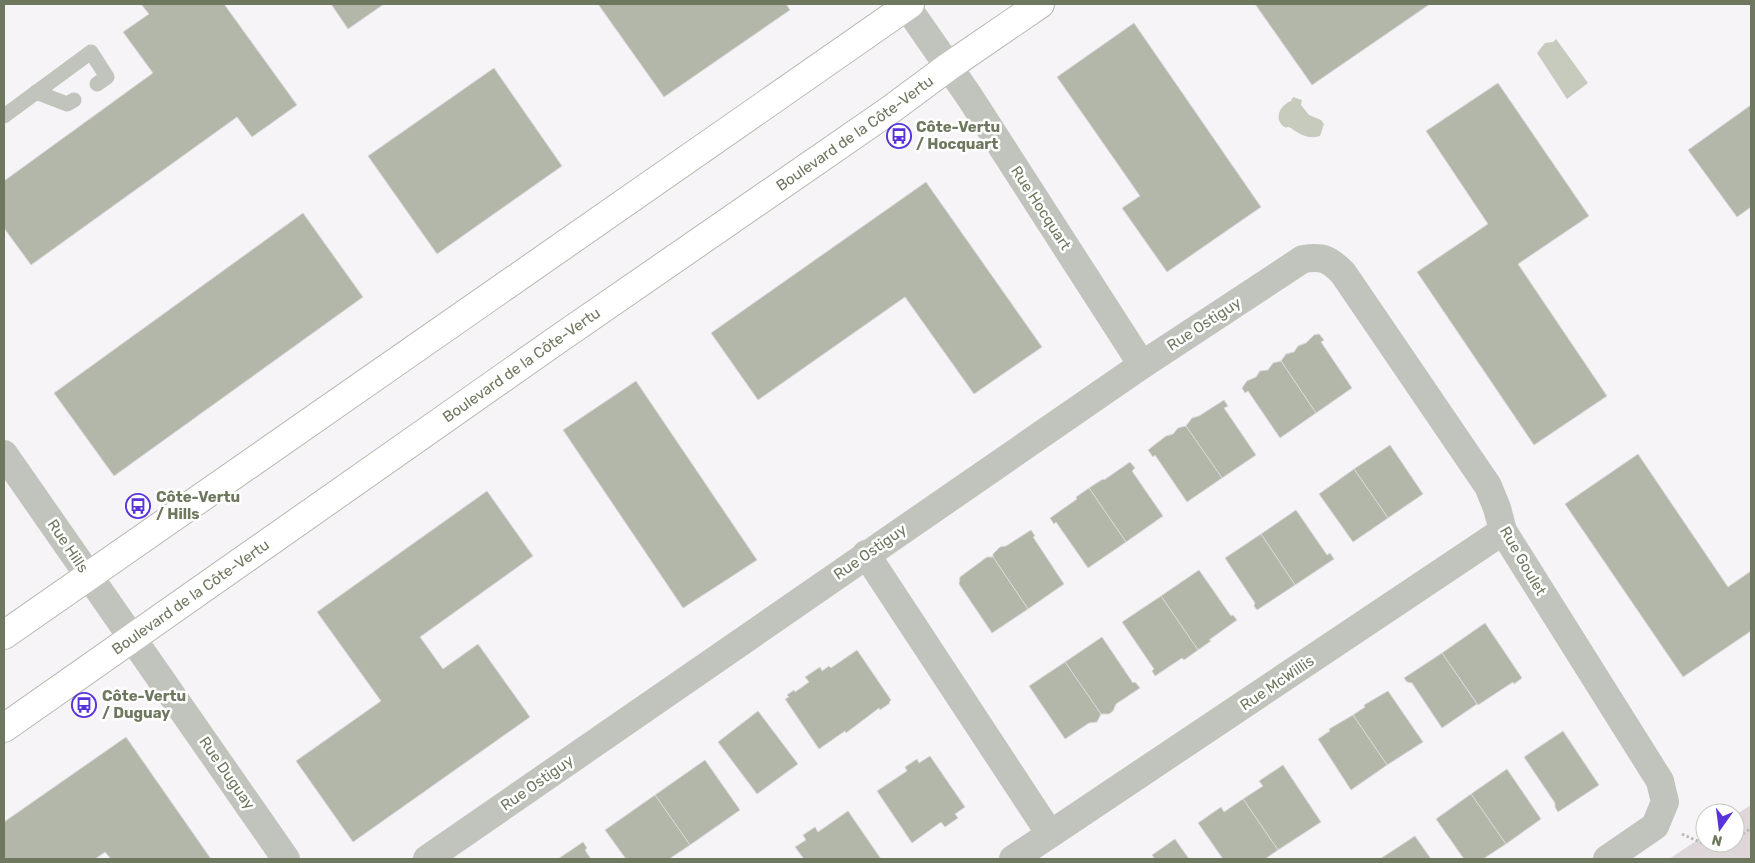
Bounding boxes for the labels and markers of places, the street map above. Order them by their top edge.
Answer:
place label: Côte-Vertu / Hocquart [916,118,1000,153]
bus stop icon: Côte-Vertu / Hocquart [886,123,912,149]
place label: Côte-Vertu / Hills [156,488,240,523]
bus stop icon: Côte-Vertu / Hills [125,493,151,519]
place label: Côte-Vertu / Duguay [102,687,186,722]
bus stop icon: Côte-Vertu / Duguay [71,692,97,718]

